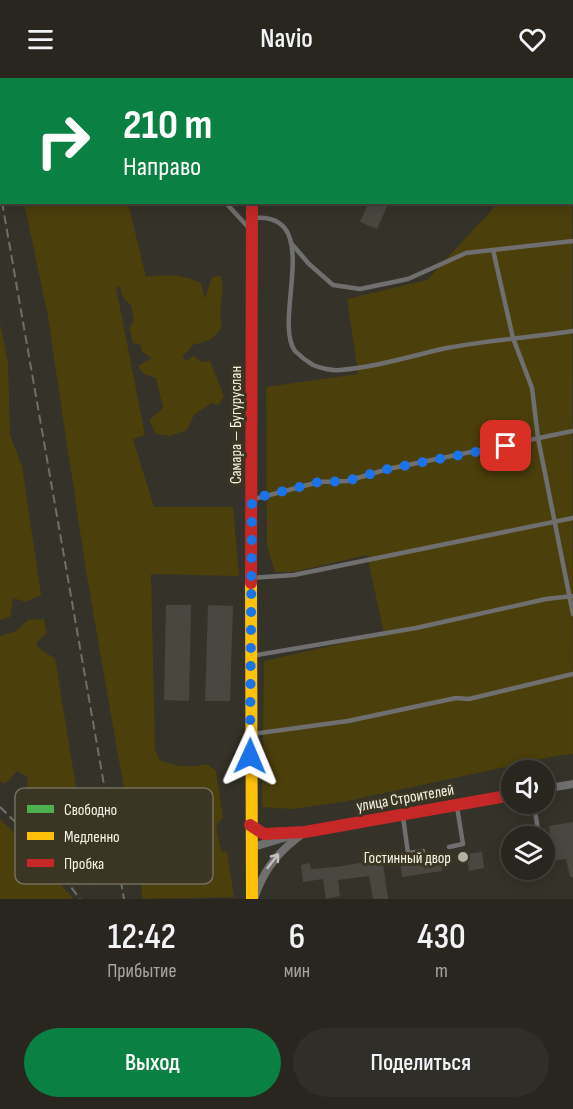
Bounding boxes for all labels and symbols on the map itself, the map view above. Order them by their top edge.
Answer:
street label: Самара — Бугуруслан [227,366,246,484]
pin [480,420,531,471]
position arrow [218,724,282,788]
street label: улица Строителей [355,781,456,816]
legend [15,788,213,884]
text: Свободно [64,801,117,820]
text: Медленно [64,828,120,847]
place label: Гостинный двор [364,849,451,868]
marker: Гостинный двор [456,850,470,864]
one-way arrow [266,853,279,869]
text: Пробка [64,855,104,874]

